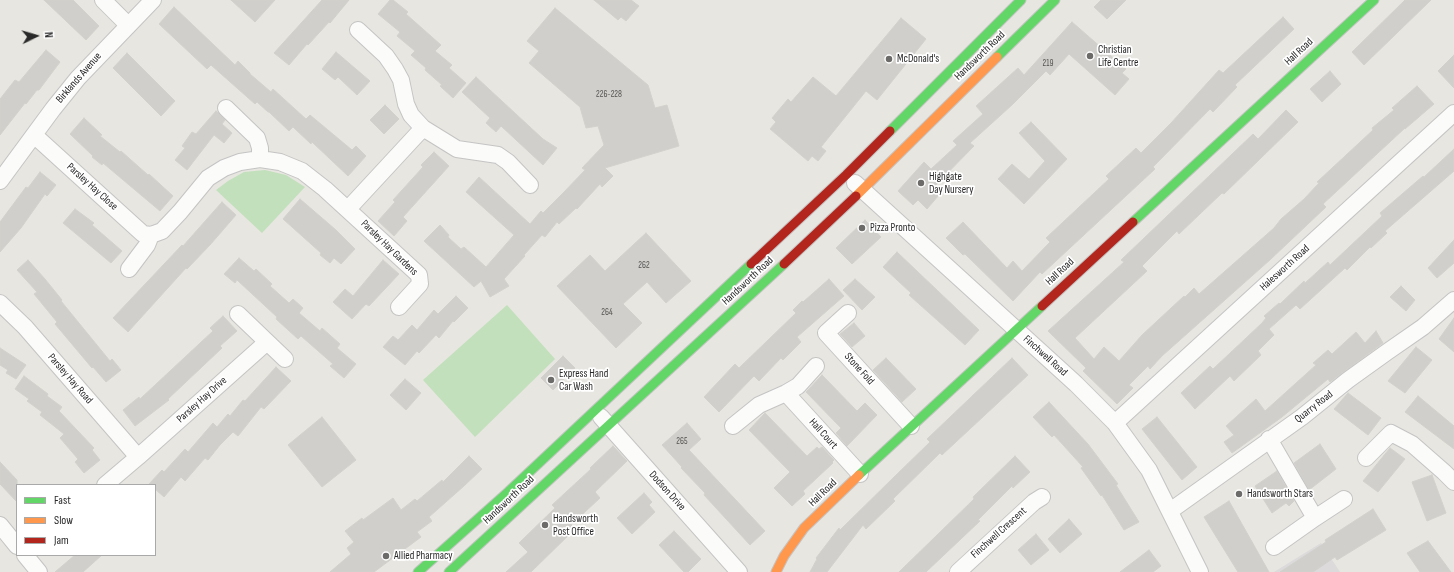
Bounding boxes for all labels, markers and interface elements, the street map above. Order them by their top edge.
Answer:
north arrow [16,16,56,56]
street label: Handsworth Road [952,29,1008,83]
text: N [42,31,55,38]
street label: Hall Road [1282,36,1316,68]
place label: Christian Life Centre [1098,43,1138,69]
street label: Birklands Avenue [54,50,104,106]
marker: Christian Life Centre [1085,51,1095,61]
place label: McDonald's [897,52,939,66]
marker: McDonald's [884,54,894,64]
house number: 219 [1043,59,1053,69]
house number: 226-228 [596,90,622,100]
street label: Parsley Hay Close [64,161,120,213]
place label: Highgate Day Nursery [929,170,974,196]
marker: Highgate Day Nursery [916,178,926,188]
street label: Parsley Hay Gardens [358,218,420,278]
place label: Pizza Pronto [870,221,915,235]
marker: Pizza Pronto [857,223,867,233]
street label: Halesworth Road [1257,242,1313,294]
street label: Handsworth Road [720,254,776,308]
street label: Hall Road [1043,256,1077,288]
house number: 262 [638,261,650,271]
house number: 264 [601,308,613,318]
street label: Finchwell Road [1020,333,1070,379]
street label: Stone Fold [841,350,877,388]
street label: Parsley Hay Road [45,351,95,407]
place label: Express Hand Car Wash [559,367,608,393]
street label: Parsley Hay Drive [174,374,230,426]
marker: Express Hand Car Wash [546,375,556,385]
street label: Quarry Road [1292,388,1336,426]
street label: Hall Court [806,416,840,452]
house number: 265 [676,437,688,447]
street label: Dodson Drive [646,468,688,514]
street label: Handsworth Road [481,473,537,527]
street label: Hall Road [806,476,840,510]
legend [16,484,156,556]
place label: Handsworth Stars [1247,487,1313,501]
marker: Handsworth Stars [1234,489,1244,499]
text: Fast [54,493,71,508]
street label: Finchwell Crescent [969,505,1029,561]
place label: Handsworth Post Office [553,512,598,538]
text: Slow [54,513,73,528]
marker: Handsworth Post Office [540,520,550,530]
text: Jam [54,533,69,548]
place label: Allied Pharmacy [394,549,453,563]
marker: Allied Pharmacy [381,551,391,561]

